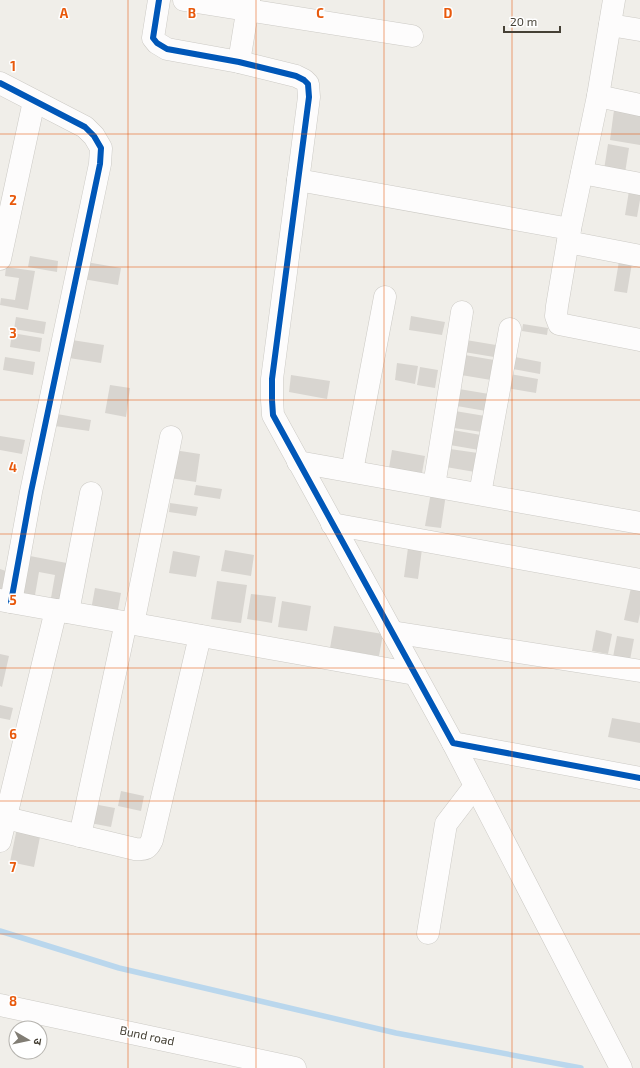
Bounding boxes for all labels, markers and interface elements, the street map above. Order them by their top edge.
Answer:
text: A [60,5,69,21]
text: B [188,5,196,21]
text: C [316,5,324,21]
text: D [444,5,453,21]
scale bar [504,8,560,34]
text: 20 m [510,14,537,28]
text: 1 [10,58,16,74]
text: 2 [9,192,17,208]
text: 3 [9,325,17,341]
text: 4 [9,459,17,475]
text: 5 [9,592,17,608]
text: 6 [9,726,17,742]
text: 7 [10,859,17,875]
text: 8 [9,993,17,1009]
north arrow [8,1020,48,1060]
street label: Bund road [118,1022,176,1048]
text: उ [31,1037,45,1046]

